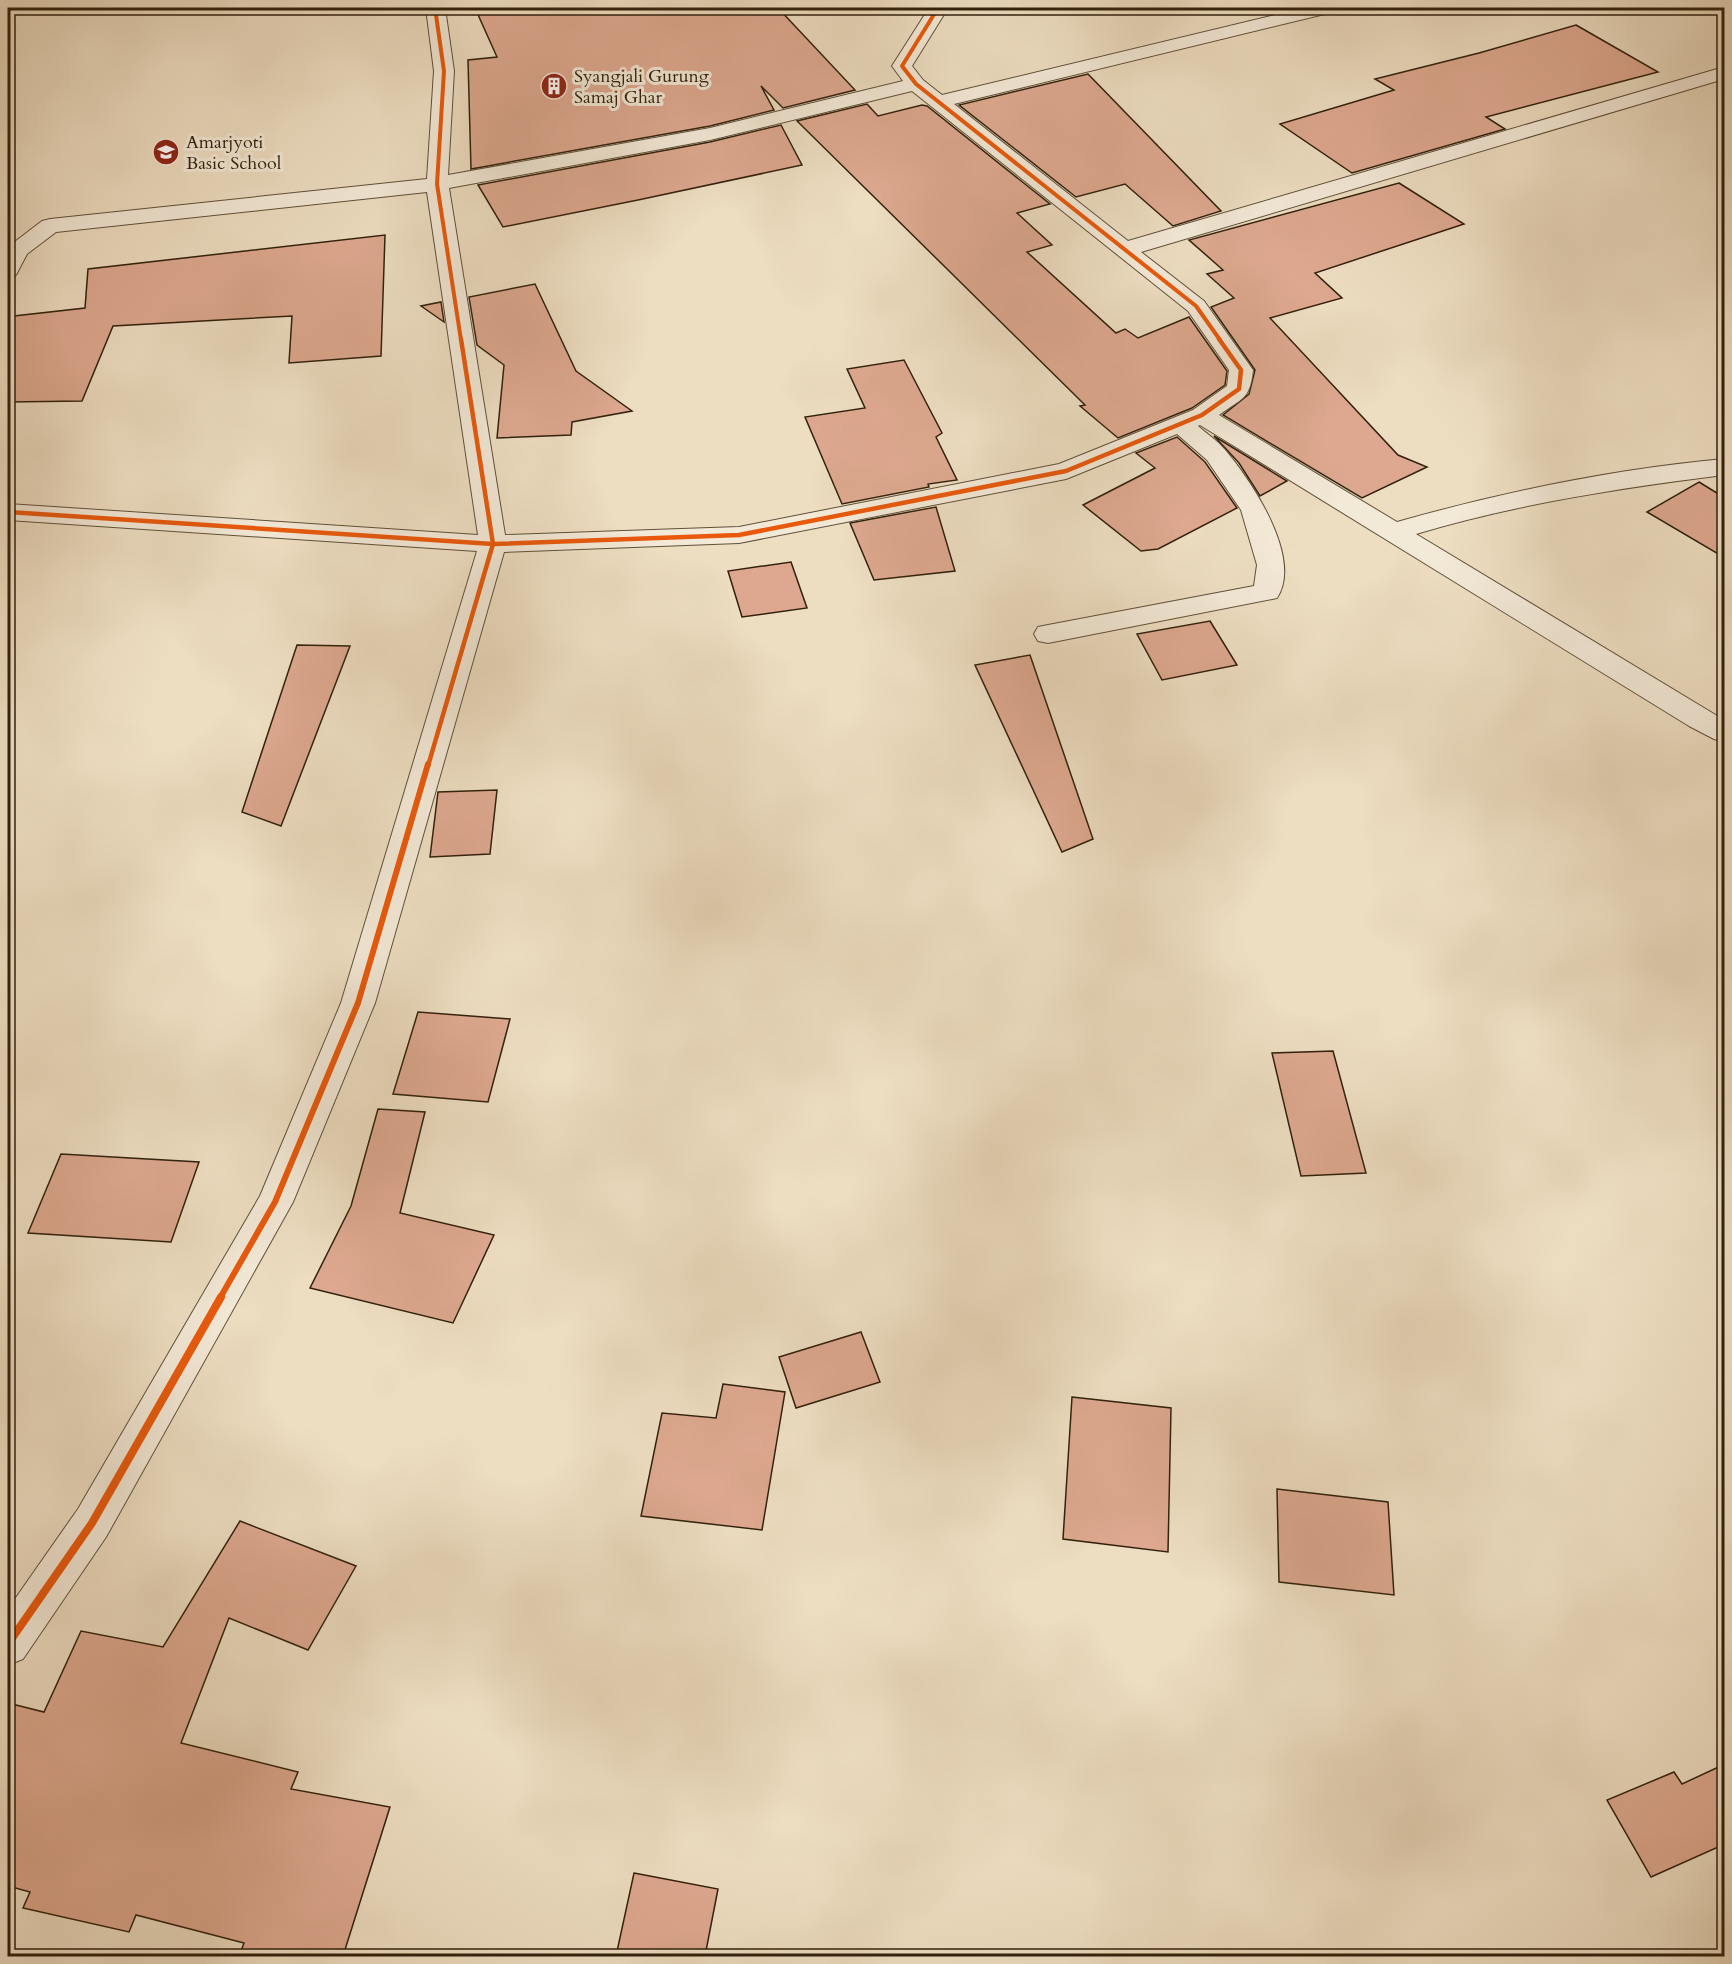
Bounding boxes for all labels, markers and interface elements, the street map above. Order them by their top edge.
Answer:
place label: Syangjali Gurung Samaj Ghar [574,64,710,110]
building icon: Syangjali Gurung Samaj Ghar [539,71,569,101]
place label: Amarjyoti Basic School [186,130,282,176]
school or university icon: Amarjyoti Basic School [151,137,181,167]

